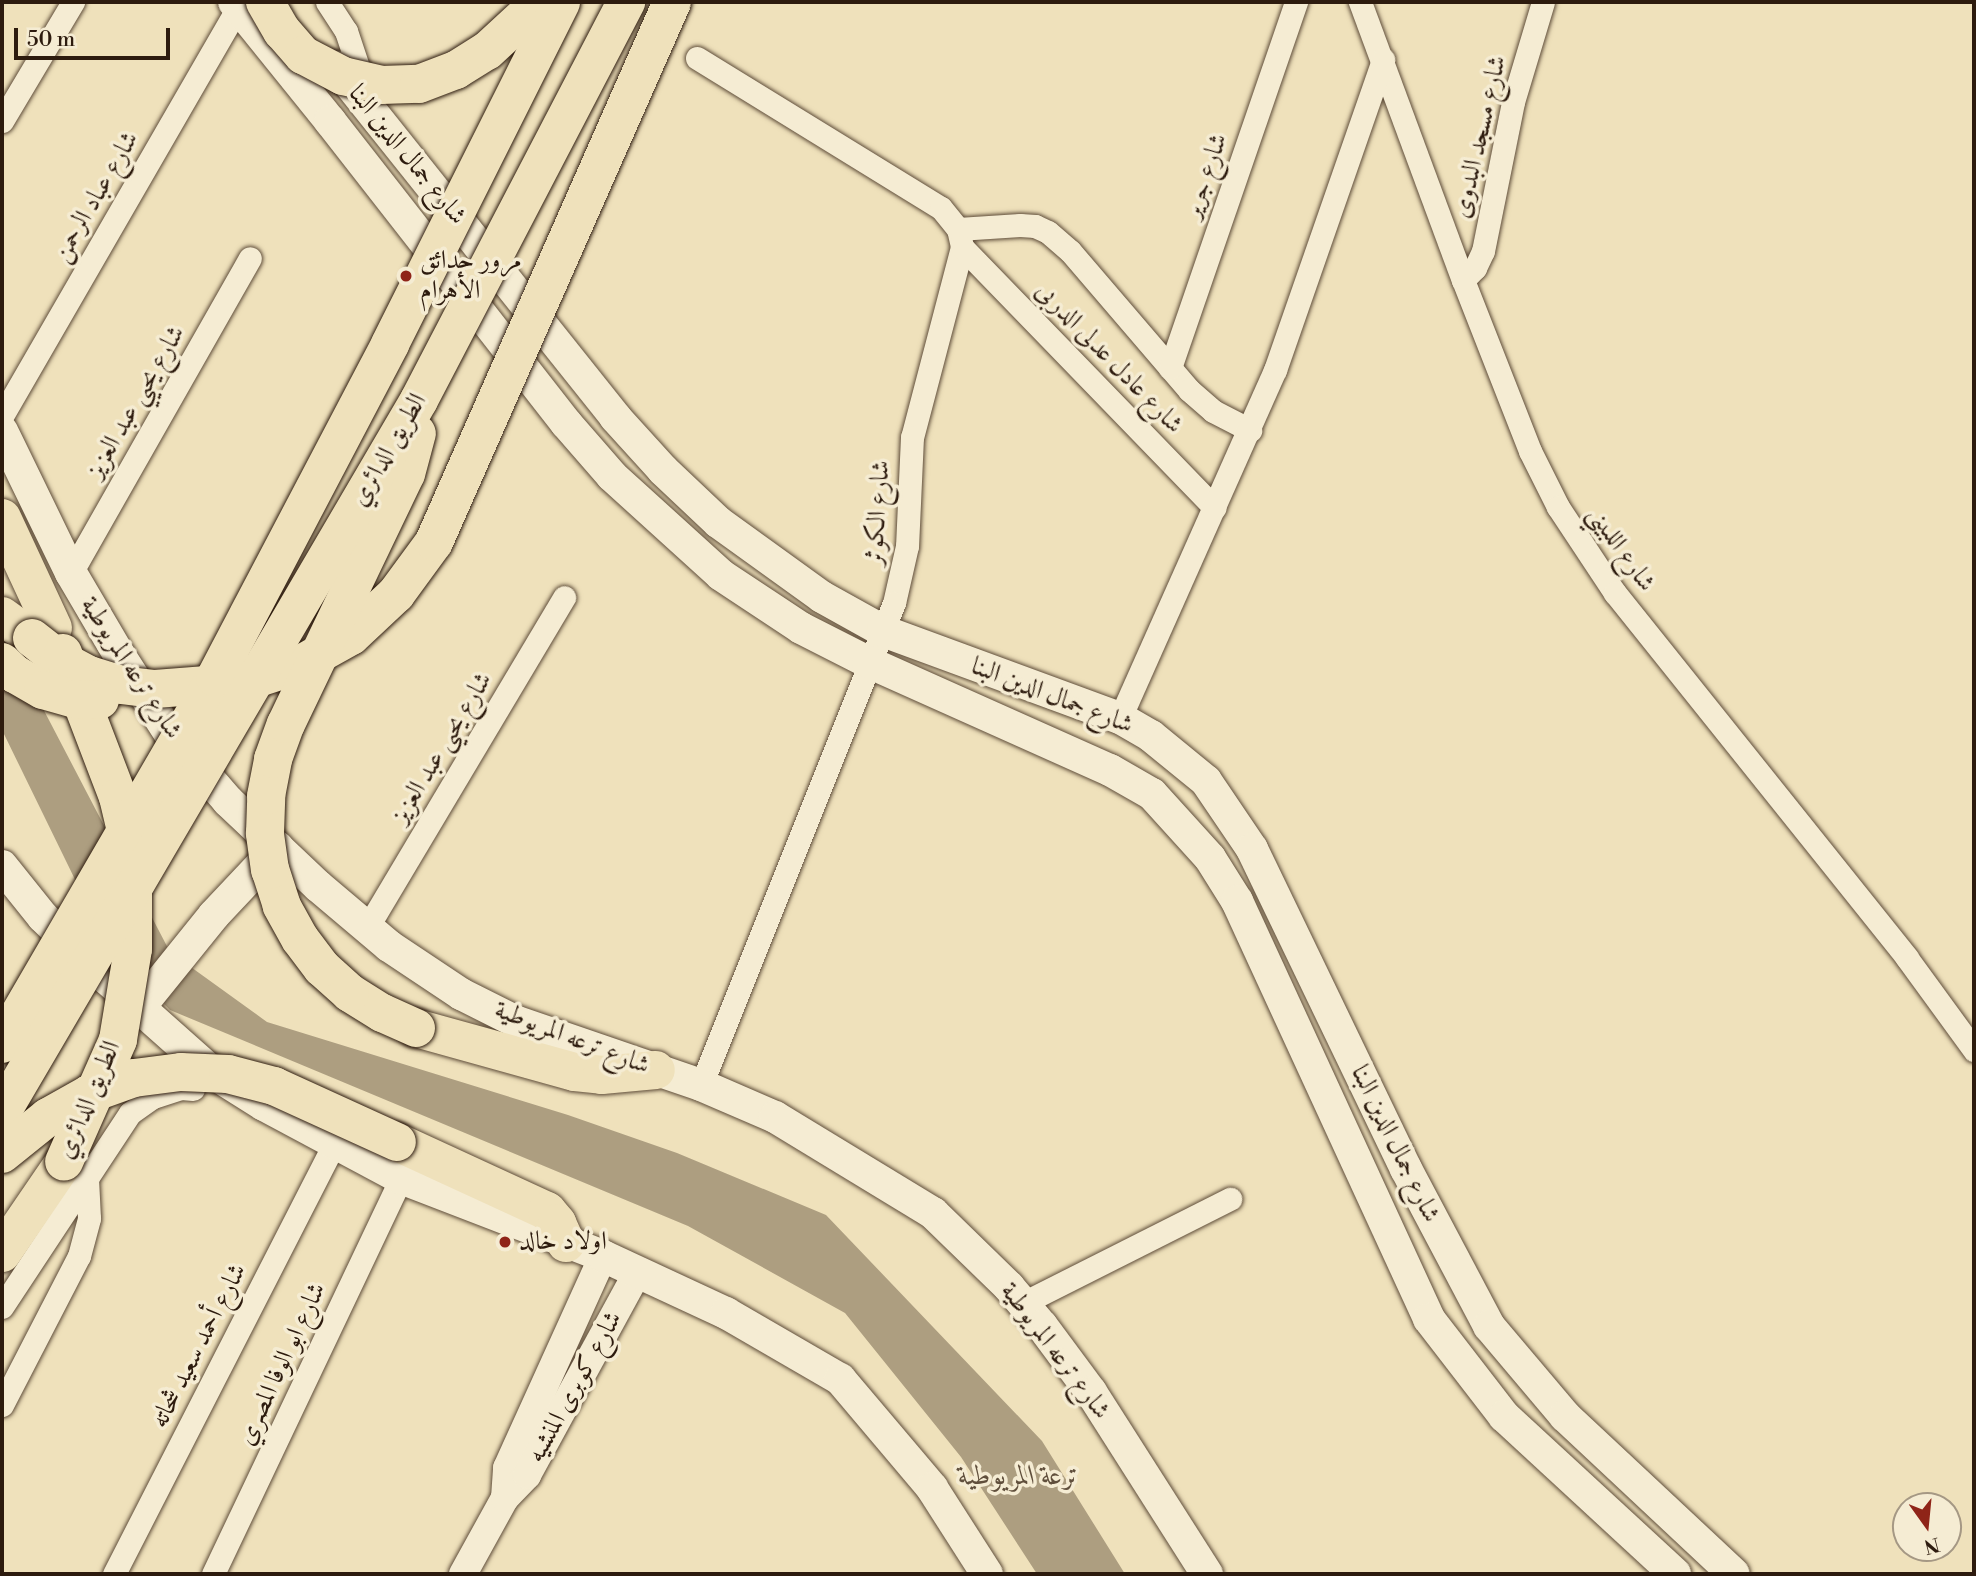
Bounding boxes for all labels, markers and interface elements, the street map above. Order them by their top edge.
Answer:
scale bar [18,14,173,58]
text: 50 m [27,27,75,53]
street label: شارع مسجد البدوى [1446,53,1514,221]
street label: شارع جمال الدين البنا [341,79,473,231]
street label: شارع عباد الرحمن [46,126,146,268]
street label: شارع جرير [1177,129,1235,223]
place label: مرور حدائق الأهرام [420,245,522,306]
marker: مرور حدائق الأهرام [398,268,414,284]
street label: شارع عادل عدلى الدربى [1029,275,1189,441]
street label: شارع يحيي عبد العزيز [80,320,192,484]
street label: الطريق الدائري [344,388,434,512]
street label: شارع الكوثر [859,459,897,567]
street label: شارع اللبيني [1580,500,1662,598]
street label: شارع ترعه المريوطية [73,591,189,745]
street label: شارع جمال الدين البنا [967,651,1137,741]
street label: شارع يحيى عبد العزيز [385,667,499,829]
street label: شارع ترعه المريوطية [490,994,654,1082]
street label: الطريق الدائري [50,1036,128,1164]
street label: شارع جمال الدين البنا [1343,1060,1447,1228]
place label: اولاد خالد [519,1226,607,1258]
marker: اولاد خالد [497,1234,513,1250]
street label: شارع أحمد سعيد شحاته [144,1259,254,1433]
street label: شارع ترعه المريوطية [993,1276,1117,1426]
street label: شارع ابو الوفا المصري [231,1278,333,1450]
street label: شارع كوبرى المنشيه [521,1306,629,1468]
water label: ترعة المريوطية [958,1459,1080,1493]
north arrow [1892,1492,1962,1562]
text: N [1922,1532,1942,1559]

